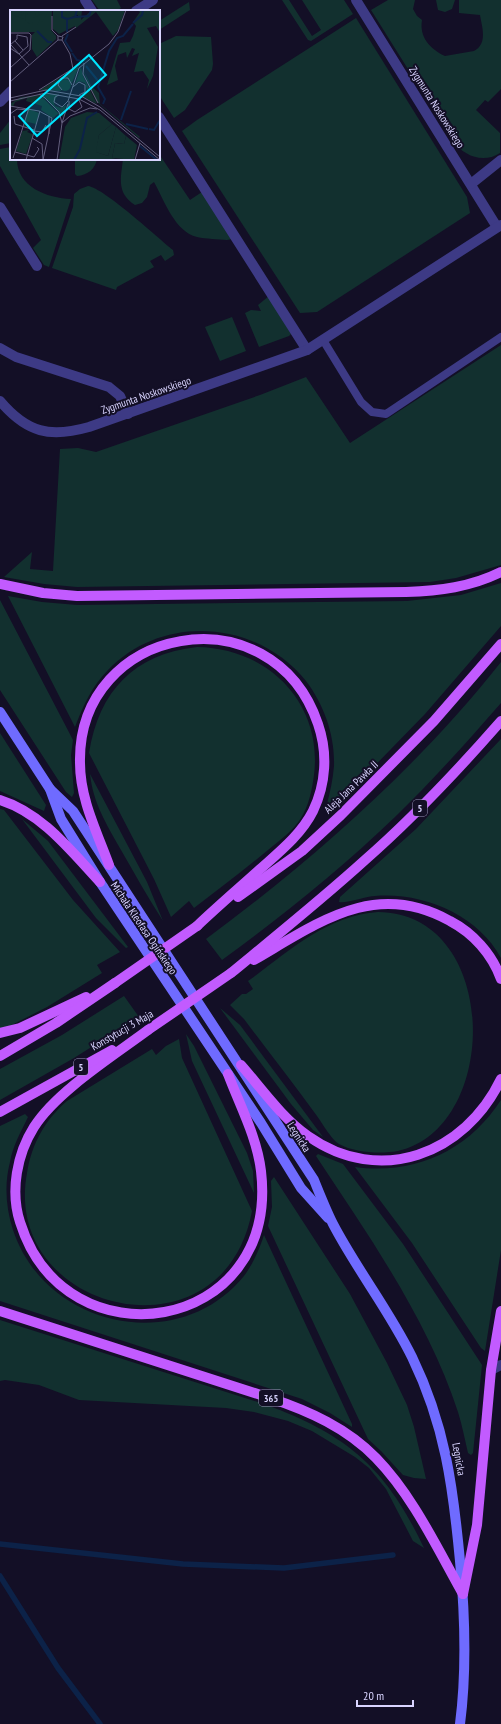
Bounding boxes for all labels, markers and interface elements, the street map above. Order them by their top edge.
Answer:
inset map [10,10,160,160]
street label: Zygmunta Noskowskiego [406,63,468,151]
street label: Zygmunta Noskowskiego [99,373,193,417]
street label: Aleja Jana Pawła II [321,758,381,816]
road number: 5 [413,800,427,816]
street label: Michała Kleofasa Ogińskiego [108,879,180,977]
street label: Konstytucji 3 Maja [88,1007,156,1053]
road number: 5 [74,1059,88,1075]
street label: Legnicka [284,1119,314,1155]
road number: 365 [259,1390,283,1406]
street label: Legnicka [449,1441,469,1477]
scale bar [357,1682,413,1708]
text: 20 m [363,1688,384,1703]

